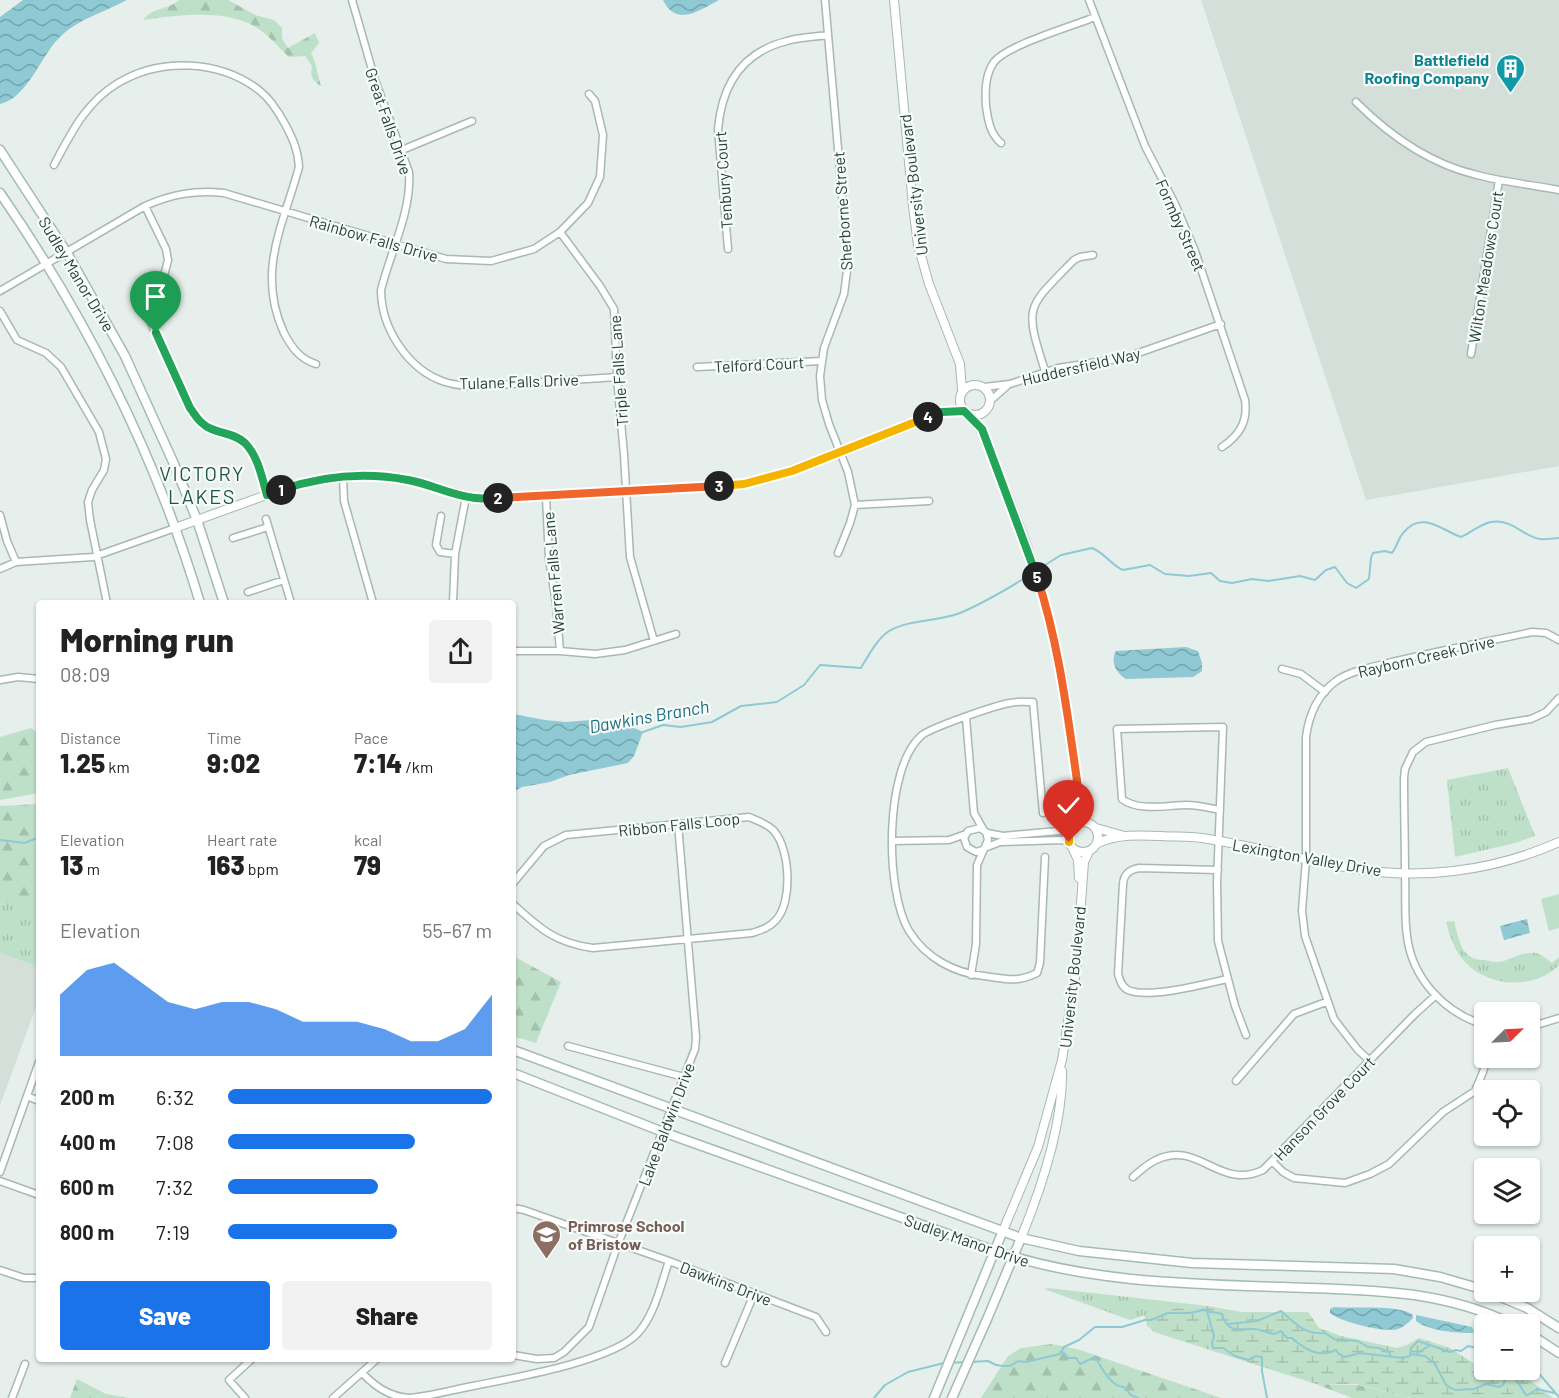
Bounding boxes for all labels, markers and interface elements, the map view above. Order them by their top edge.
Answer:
place label: Battlefield Roofing Company [1364,50,1489,87]
building icon: Battlefield Roofing Company [1494,52,1526,94]
street label: Great Falls Drive [362,65,416,177]
street label: University Boulevard [895,113,931,257]
street label: Tenbury Court [710,130,736,230]
street label: Sherborne Street [828,151,856,271]
street label: Formby Street [1152,176,1210,274]
street label: Wilton Meadows Court [1464,189,1506,345]
street label: Rainbow Falls Drive [307,211,441,265]
street label: Sudley Manor Drive [35,213,119,335]
pin [130,271,181,333]
icon: arrive [139,280,172,313]
street label: Triple Falls Lane [605,315,631,427]
street label: Huddersfield Way [1020,343,1143,389]
street label: Telford Court [713,352,805,376]
street label: Tulane Falls Drive [459,369,579,393]
pin: 4 [913,402,943,432]
text: 4 [923,407,933,426]
district label: VICTORY LAKES [159,461,245,508]
pin: 3 [704,471,734,501]
pin: 1 [266,475,296,505]
text: 3 [715,476,723,495]
text: 1 [278,480,284,499]
pin: 2 [483,483,513,513]
text: 2 [494,488,502,507]
street label: Warren Falls Lane [538,511,568,635]
pin: 5 [1022,562,1052,592]
text: 5 [1033,567,1041,586]
text: Morning run [60,619,234,659]
button: share [429,620,492,683]
street label: Rayborn Creek Drive [1356,631,1496,681]
text: 08:09 [60,662,110,686]
water label: Dawkins Branch [587,695,711,737]
text: Distance [60,728,121,747]
text: Time [207,728,242,747]
text: Pace [354,728,388,747]
text: 1.25 [60,747,105,778]
text: 9:02 [207,747,260,778]
text: 7:14 [354,747,402,778]
text: km [105,757,130,776]
text: /km [402,757,433,776]
pin [1043,780,1094,842]
icon: check [1052,789,1085,822]
street label: Ribbon Falls Loop [617,808,741,840]
text: Elevation [60,830,124,849]
text: Heart rate [207,830,277,849]
text: kcal [354,830,382,849]
street label: Lexington Valley Drive [1231,835,1383,879]
text: 13 [60,849,83,880]
text: 163 [207,849,245,880]
text: 79 [354,849,381,880]
text: m [83,859,100,878]
text: bpm [245,859,279,878]
street label: University Boulevard [1055,905,1089,1049]
text: Elevation [60,918,141,942]
text: 55–67 m [422,918,492,942]
north arrow [1474,1002,1540,1068]
map controls [1474,1002,1540,1380]
street label: Hanson Grove Court [1269,1052,1379,1164]
street label: Lake Baldwin Drive [634,1060,698,1188]
button: locate [1474,1080,1540,1146]
text: 200 m [60,1085,115,1109]
text: 6:32 [156,1085,194,1109]
text: 400 m [60,1130,116,1154]
text: 7:08 [156,1130,194,1154]
button: layers [1474,1158,1540,1224]
text: 600 m [60,1175,114,1199]
text: 7:32 [156,1175,193,1199]
street label: Sudley Manor Drive [902,1210,1032,1270]
place label: Primrose School of Bristow [568,1216,685,1253]
school or university icon: Primrose School of Bristow [531,1218,563,1260]
text: 800 m [60,1220,114,1244]
text: 7:19 [156,1220,190,1244]
button: + [1474,1236,1540,1302]
street label: Dawkins Drive [677,1257,775,1309]
button: Save [60,1281,270,1350]
button: Share [282,1281,492,1350]
button: − [1474,1314,1540,1380]

